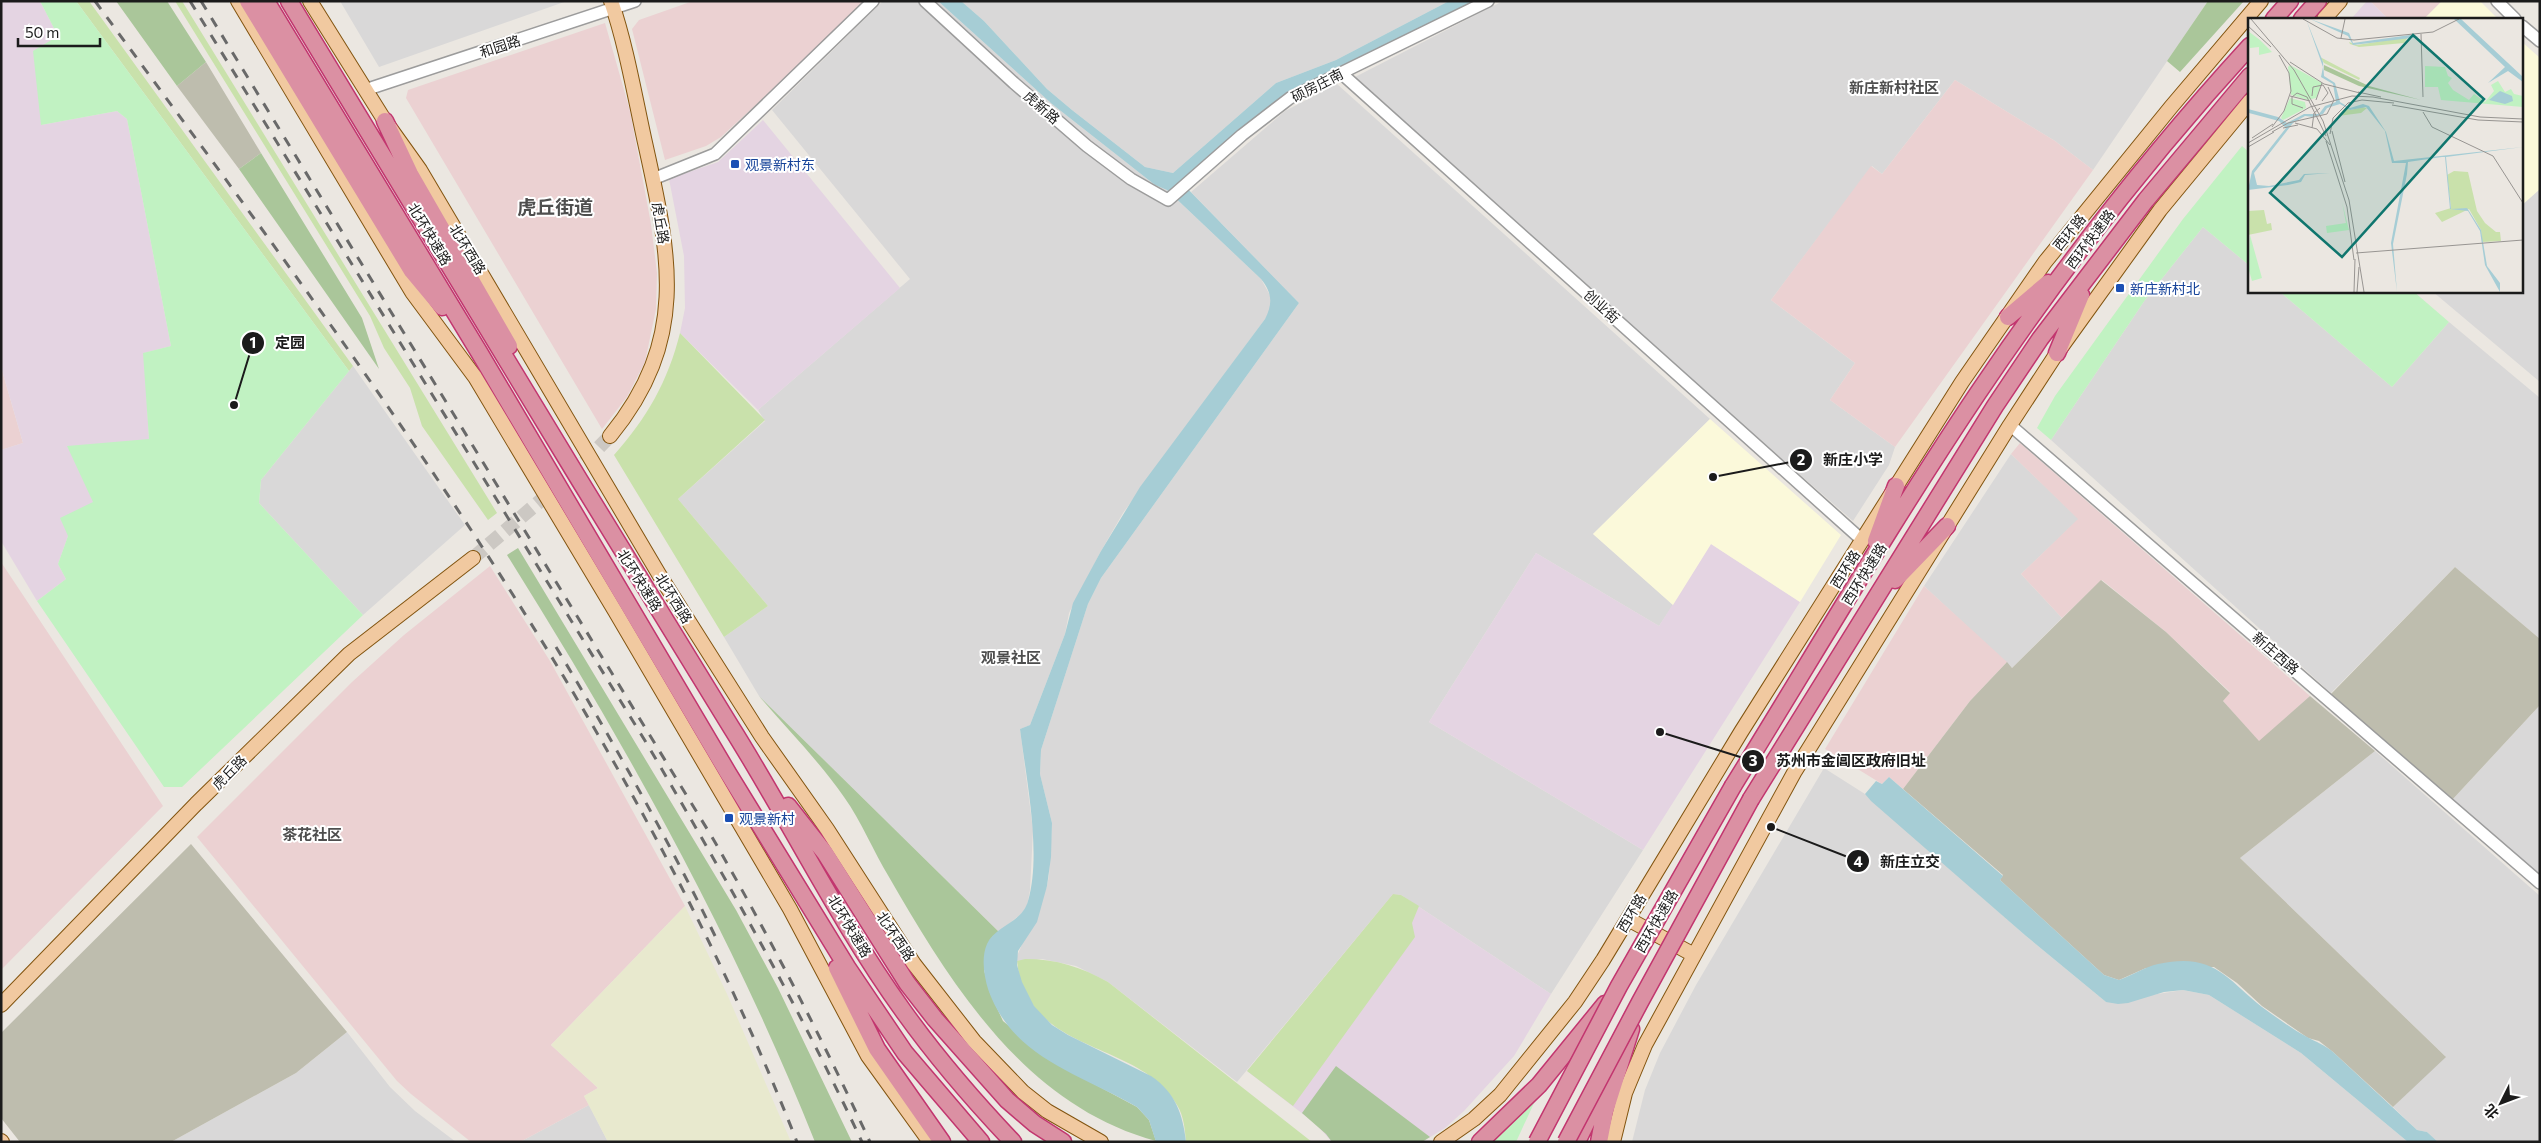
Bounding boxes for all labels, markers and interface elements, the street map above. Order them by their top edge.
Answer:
scale bar [18,15,100,47]
inset map [2248,18,2524,292]
text: 50 m [25,23,59,41]
street label: 和园路 [477,31,523,61]
street label: 硕房庄南 [1288,65,1346,105]
district label: 新庄新村社区 [1849,78,1939,96]
street label: 虎新路 [1021,87,1063,127]
place label: 观景新村东 [745,156,815,173]
marker: 观景新村东 [729,158,741,170]
district label: 虎丘街道 [517,195,593,218]
street label: 北环快速路 [405,200,455,268]
street label: 虎丘路 [649,201,673,245]
street label: 西环快速路 [2062,206,2118,272]
street label: 西环路 [2049,210,2089,254]
street label: 北环西路 [446,221,490,277]
place label: 新庄新村北 [2130,280,2200,297]
marker: 新庄新村北 [2114,282,2126,294]
street label: 创业街 [1581,286,1623,326]
callout: 定园 [240,328,315,358]
text: 1 [250,333,256,351]
text: 定园 [275,333,305,351]
callout: 新庄小学 [1788,445,1893,475]
text: 2 [1797,450,1805,468]
text: 新庄小学 [1823,450,1883,468]
street label: 西环快速路 [1838,540,1890,608]
street label: 北环快速路 [614,546,666,614]
street label: 西环路 [1827,547,1863,591]
street label: 北环西路 [652,570,696,626]
street label: 新庄西路 [2249,628,2303,678]
district label: 观景社区 [981,648,1041,666]
callout: 苏州市金阊区政府旧址 [1741,746,1936,776]
street label: 虎丘路 [208,751,250,793]
text: 3 [1749,751,1758,769]
text: 苏州市金阊区政府旧址 [1776,751,1926,769]
place label: 观景新村 [739,810,795,827]
marker: 观景新村 [723,812,735,824]
district label: 茶花社区 [282,825,342,843]
callout: 新庄立交 [1845,846,1950,876]
text: 4 [1853,852,1863,870]
text: 新庄立交 [1880,852,1940,870]
street label: 西环快速路 [1631,886,1681,956]
street label: 西环路 [1613,891,1649,935]
street label: 北环快速路 [825,892,875,960]
street label: 北环西路 [873,908,919,964]
north arrow [2476,1078,2526,1128]
text: 北 [2480,1101,2502,1123]

